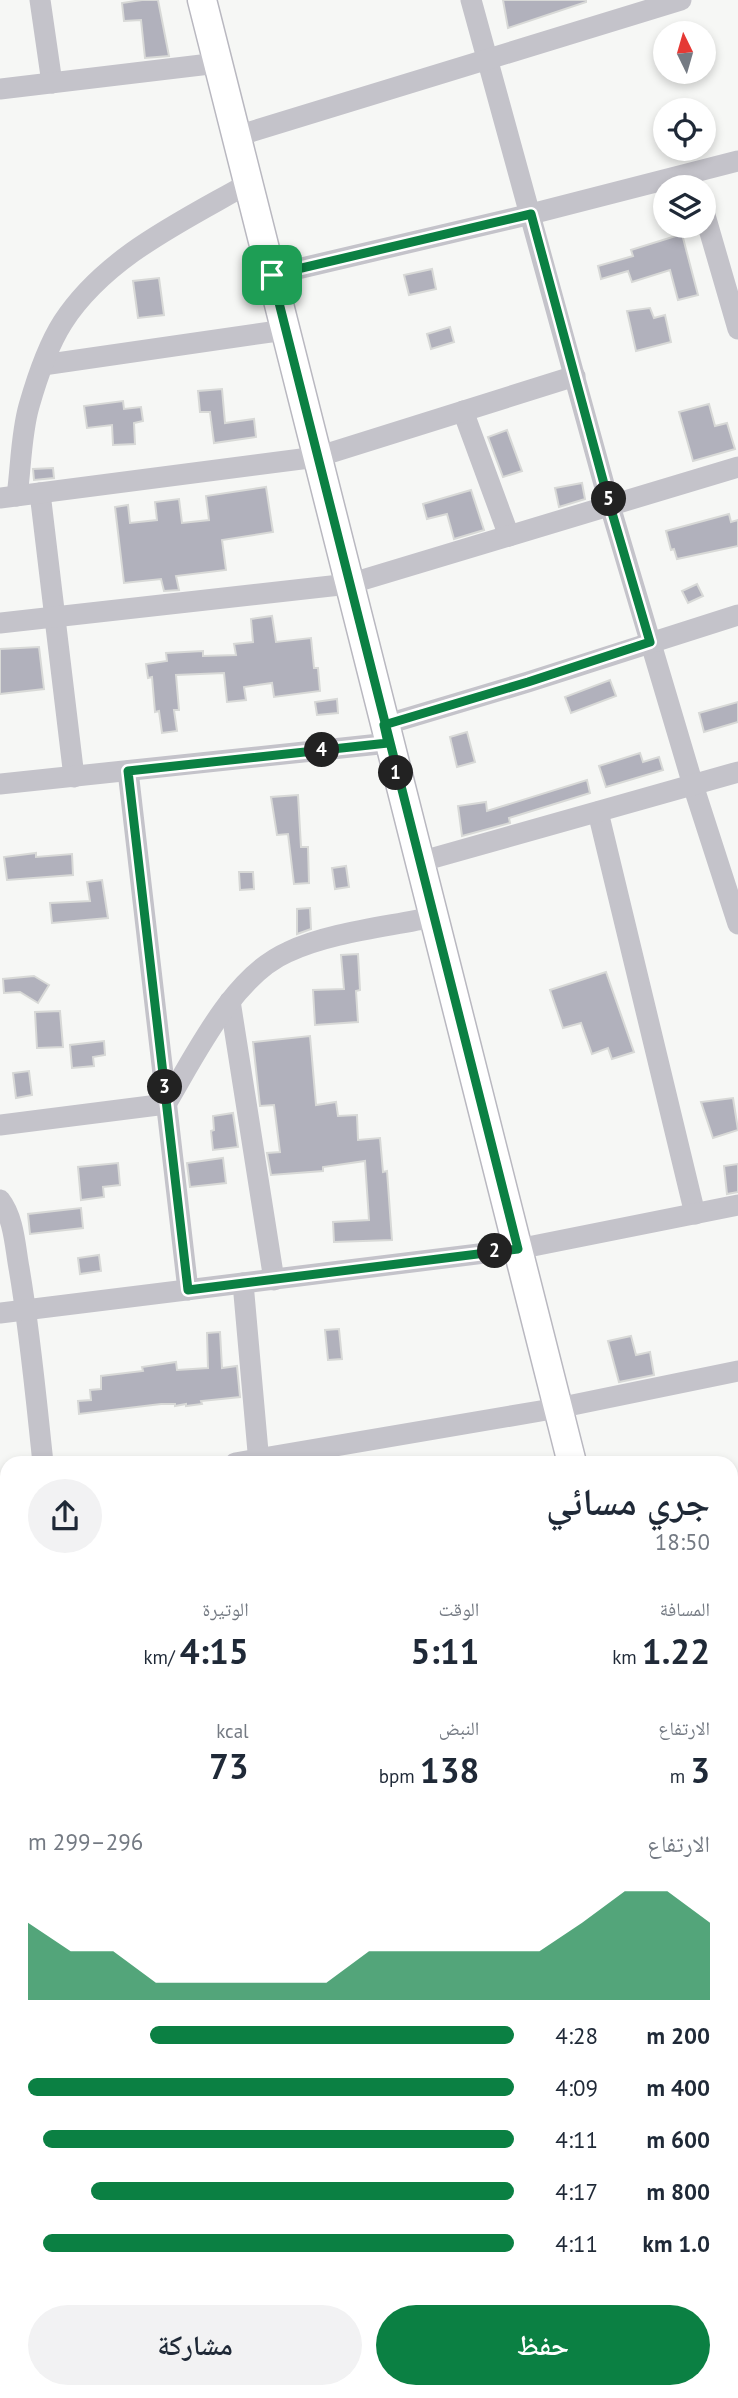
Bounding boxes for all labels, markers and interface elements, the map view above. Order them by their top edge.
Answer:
north arrow [653,21,716,84]
map controls [653,21,716,238]
button: locate [653,98,716,161]
button: layers [653,175,716,238]
pin [242,245,302,305]
icon: arrive [253,256,291,294]
pin: 5 [592,482,626,516]
text: 5 [603,486,614,510]
pin: 4 [304,732,340,768]
text: 4 [316,737,327,761]
pin: 1 [378,756,414,790]
text: 1 [390,760,401,784]
pin: 3 [148,1070,182,1104]
text: 3 [159,1074,170,1098]
pin: 2 [477,1234,512,1268]
text: 2 [489,1238,500,1262]
text: جري مسائي [546,1476,710,1525]
button: share [28,1479,102,1553]
text: 18:50 [655,1527,710,1556]
text: الوتيرة [202,1597,249,1621]
text: الوقت [438,1597,479,1621]
text: المسافة [660,1597,710,1621]
text: 4:15 [180,1628,249,1674]
text: 5:11 [410,1628,479,1674]
text: 1.22 [642,1628,710,1674]
text: /km [143,1645,180,1669]
text: km [612,1645,642,1669]
text: النبض [439,1716,479,1740]
text: الارتفاع [658,1716,710,1740]
text: kcal [216,1719,249,1743]
text: 73 [209,1743,249,1789]
text: 138 [420,1747,479,1793]
text: 3 [690,1747,710,1793]
text: bpm [379,1764,420,1788]
text: m [670,1764,690,1788]
text: 296–299 m [28,1827,143,1856]
text: الارتفاع [647,1829,710,1858]
text: 4:28 [555,2021,598,2050]
text: 200 m [647,2021,710,2050]
text: 4:09 [555,2073,598,2102]
text: 400 m [647,2073,710,2102]
text: 4:11 [555,2125,598,2154]
text: 600 m [647,2125,710,2154]
text: 4:17 [555,2177,598,2206]
text: 800 m [647,2177,710,2206]
text: 4:11 [555,2229,598,2258]
text: 1.0 km [643,2229,710,2258]
button: مشاركة [28,2305,362,2385]
button: حفظ [376,2305,710,2385]

